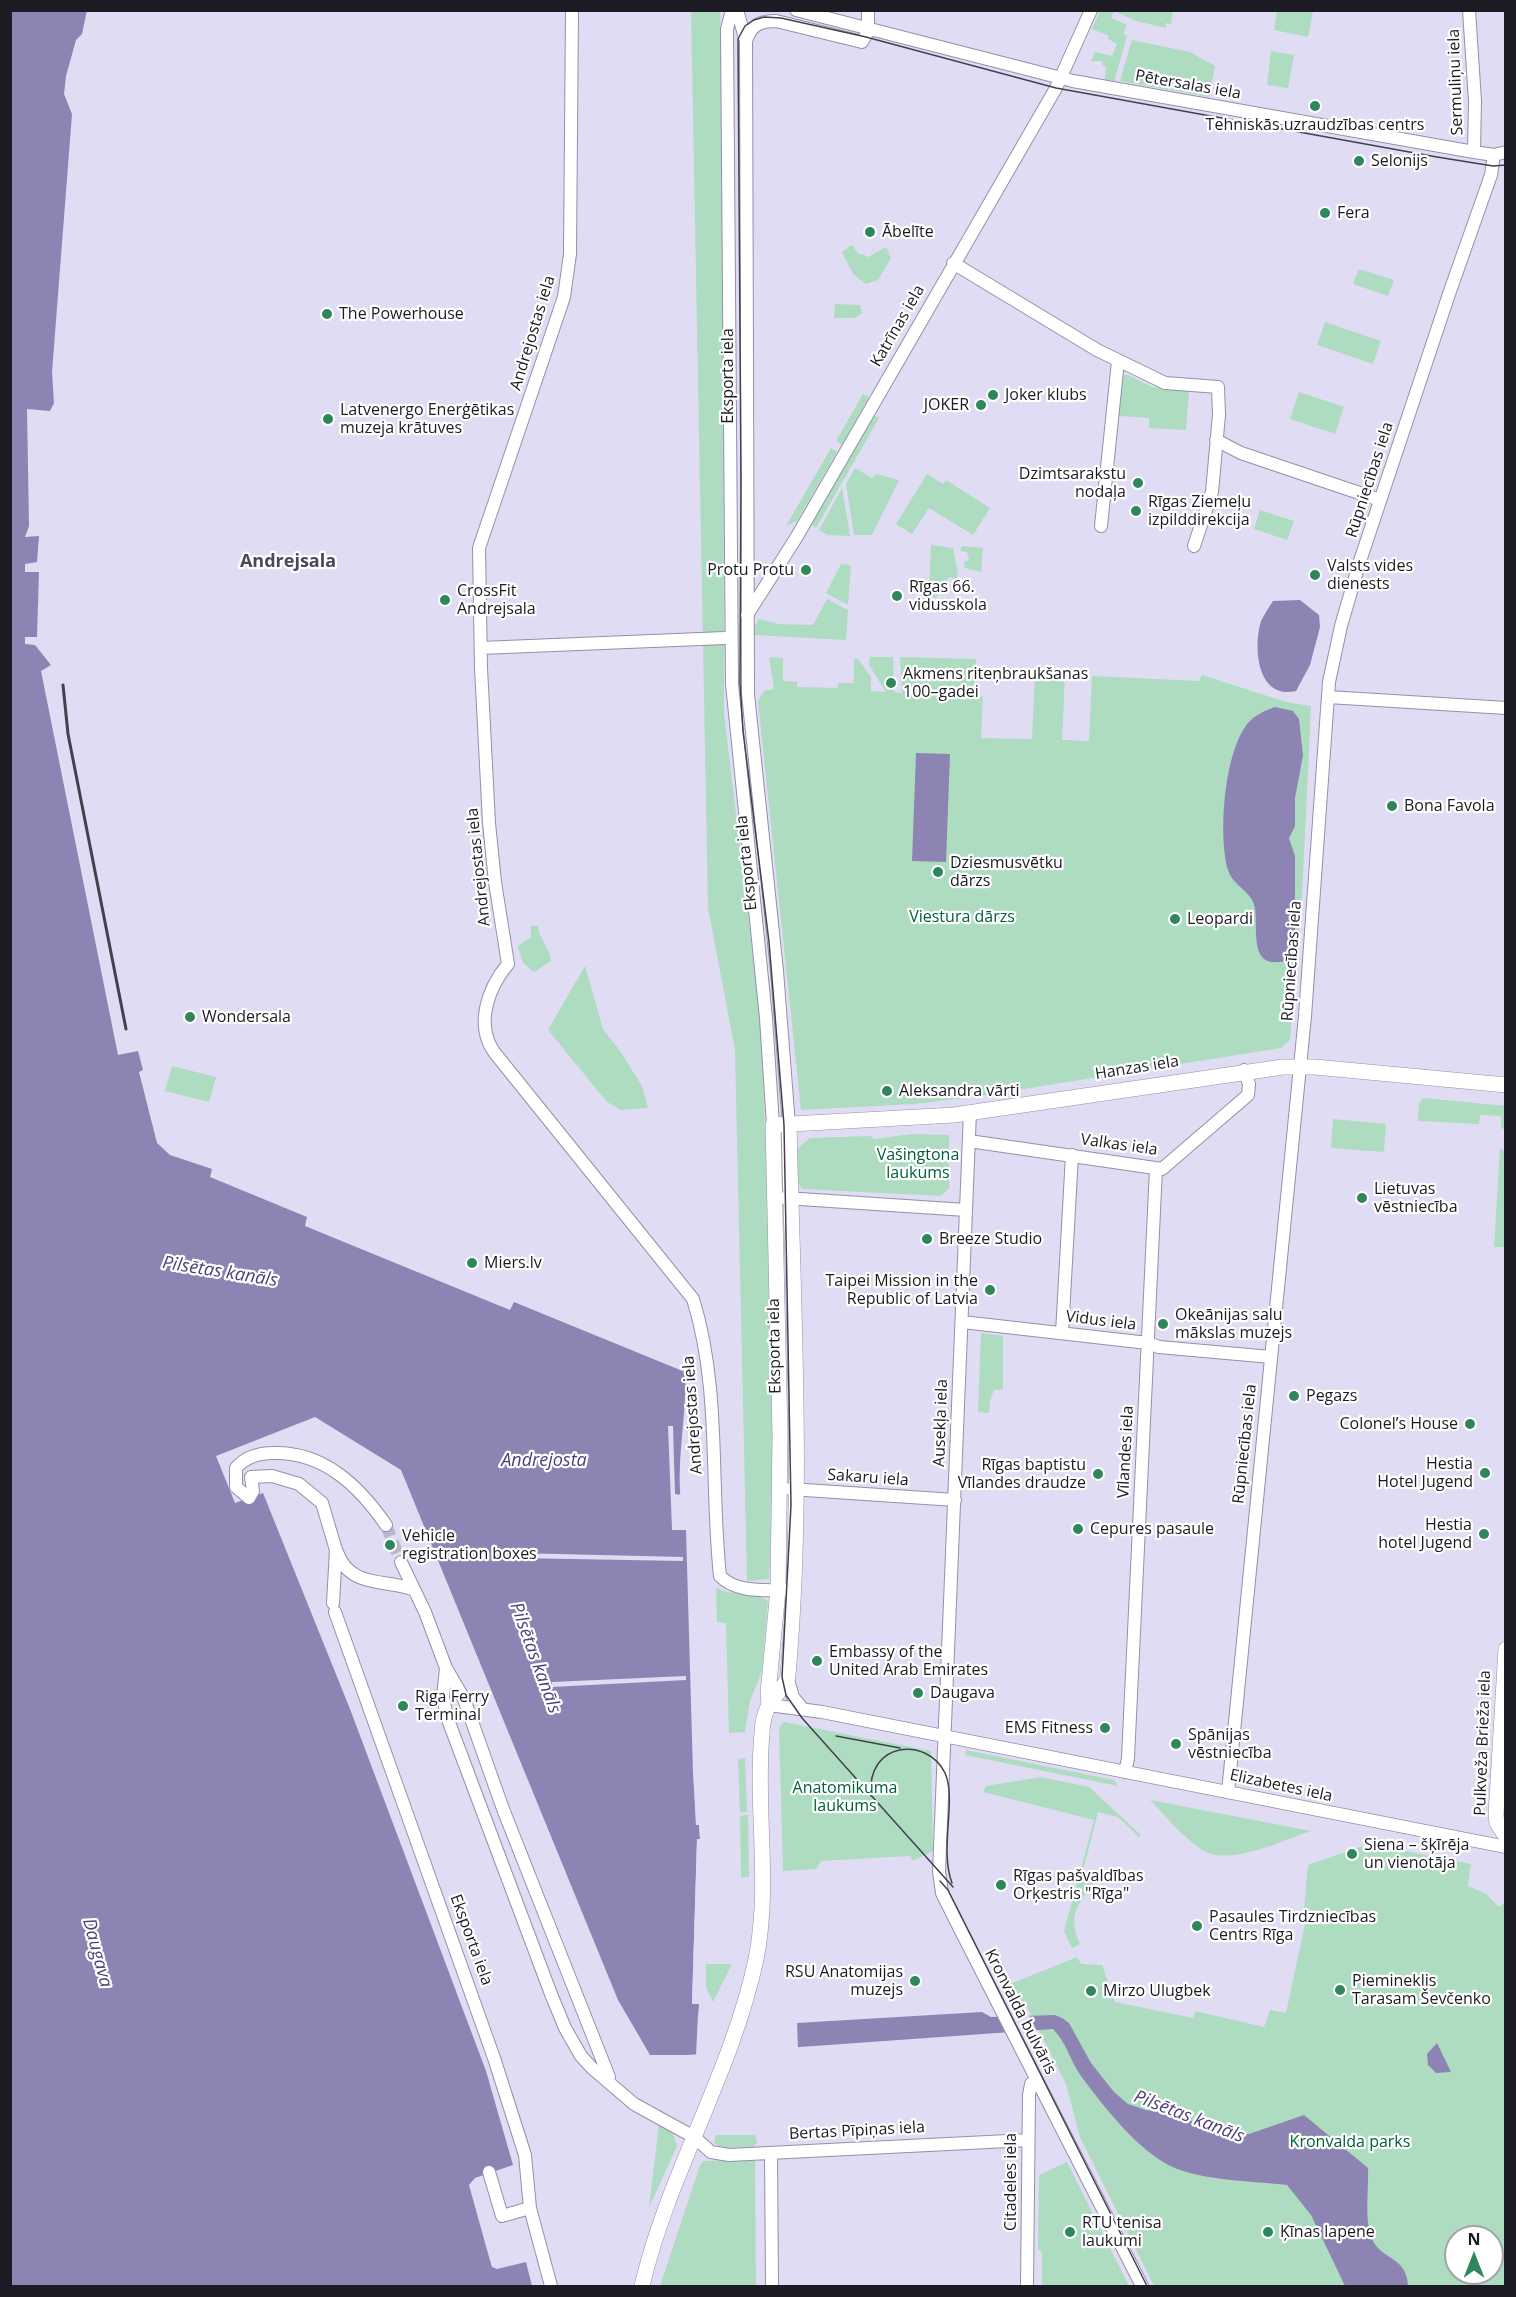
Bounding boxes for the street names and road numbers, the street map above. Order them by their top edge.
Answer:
street label: Sermuliņu iela [1445,28,1467,136]
street label: Pētersalas iela [1134,66,1242,104]
street label: Andrejostas iela [506,273,560,393]
street label: Katrīnas iela [867,282,929,370]
street label: Eksporta iela [718,328,738,424]
street label: Rūpniecības iela [1342,420,1398,540]
street label: Andrejostas iela [463,807,495,927]
street label: Eksporta iela [732,814,762,912]
street label: Rūpniecības iela [1278,900,1306,1022]
street label: Hanzas iela [1094,1052,1180,1084]
street label: Valkas iela [1079,1130,1159,1160]
street label: Eksporta iela [765,1298,785,1394]
street label: Vidus iela [1065,1307,1137,1335]
street label: Andrejostas iela [679,1355,707,1475]
street label: Ausekļa iela [930,1379,952,1467]
street label: Rūpniecības iela [1229,1383,1261,1505]
street label: Vīlandes iela [1114,1405,1138,1499]
street label: Sakaru iela [827,1466,909,1490]
street label: Pulkveža Brieža iela [1471,1670,1495,1816]
street label: Elizabetes iela [1228,1766,1334,1806]
street label: Eksporta iela [446,1892,496,1988]
street label: Kronvalda bulvāris [980,1946,1060,2078]
street label: Bertas Pīpiņas iela [789,2118,925,2144]
street label: Citadeles iela [1001,2133,1021,2231]

